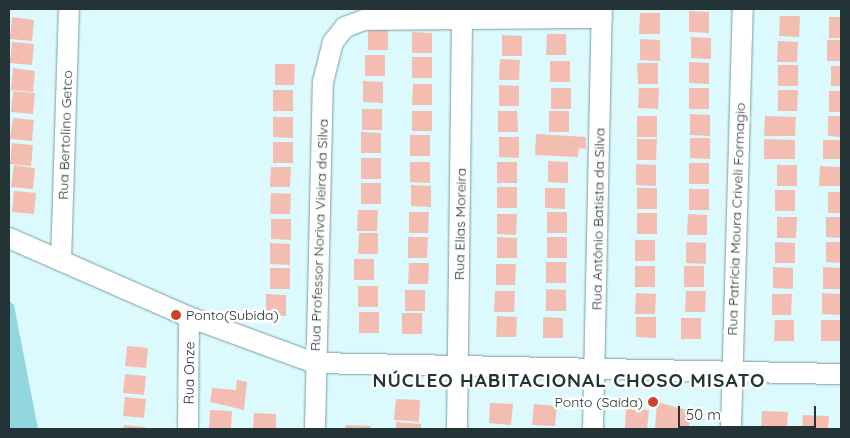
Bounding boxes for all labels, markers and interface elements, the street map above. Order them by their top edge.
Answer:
street label: Rua Bertolino Getco [54,70,76,200]
street label: Rua Patrícia Moura Criveli Formagio [724,102,748,336]
street label: Rua Professor Noriva Vieira da Silva [307,119,331,351]
street label: Rua Antônio Batista da Silva [588,128,608,310]
street label: Rua Elias Moreira [451,168,469,280]
place label: Ponto(Subida) [186,307,279,323]
marker: Ponto(Subida) [170,309,182,321]
street label: Rua Onze [180,341,198,405]
district label: NÚCLEO HABITACIONAL CHOSO MISATO [368,370,770,392]
place label: Ponto (Saída) [555,394,643,410]
marker: Ponto (Saída) [647,396,659,408]
scale bar [680,396,818,428]
text: 50 m [686,405,721,424]

